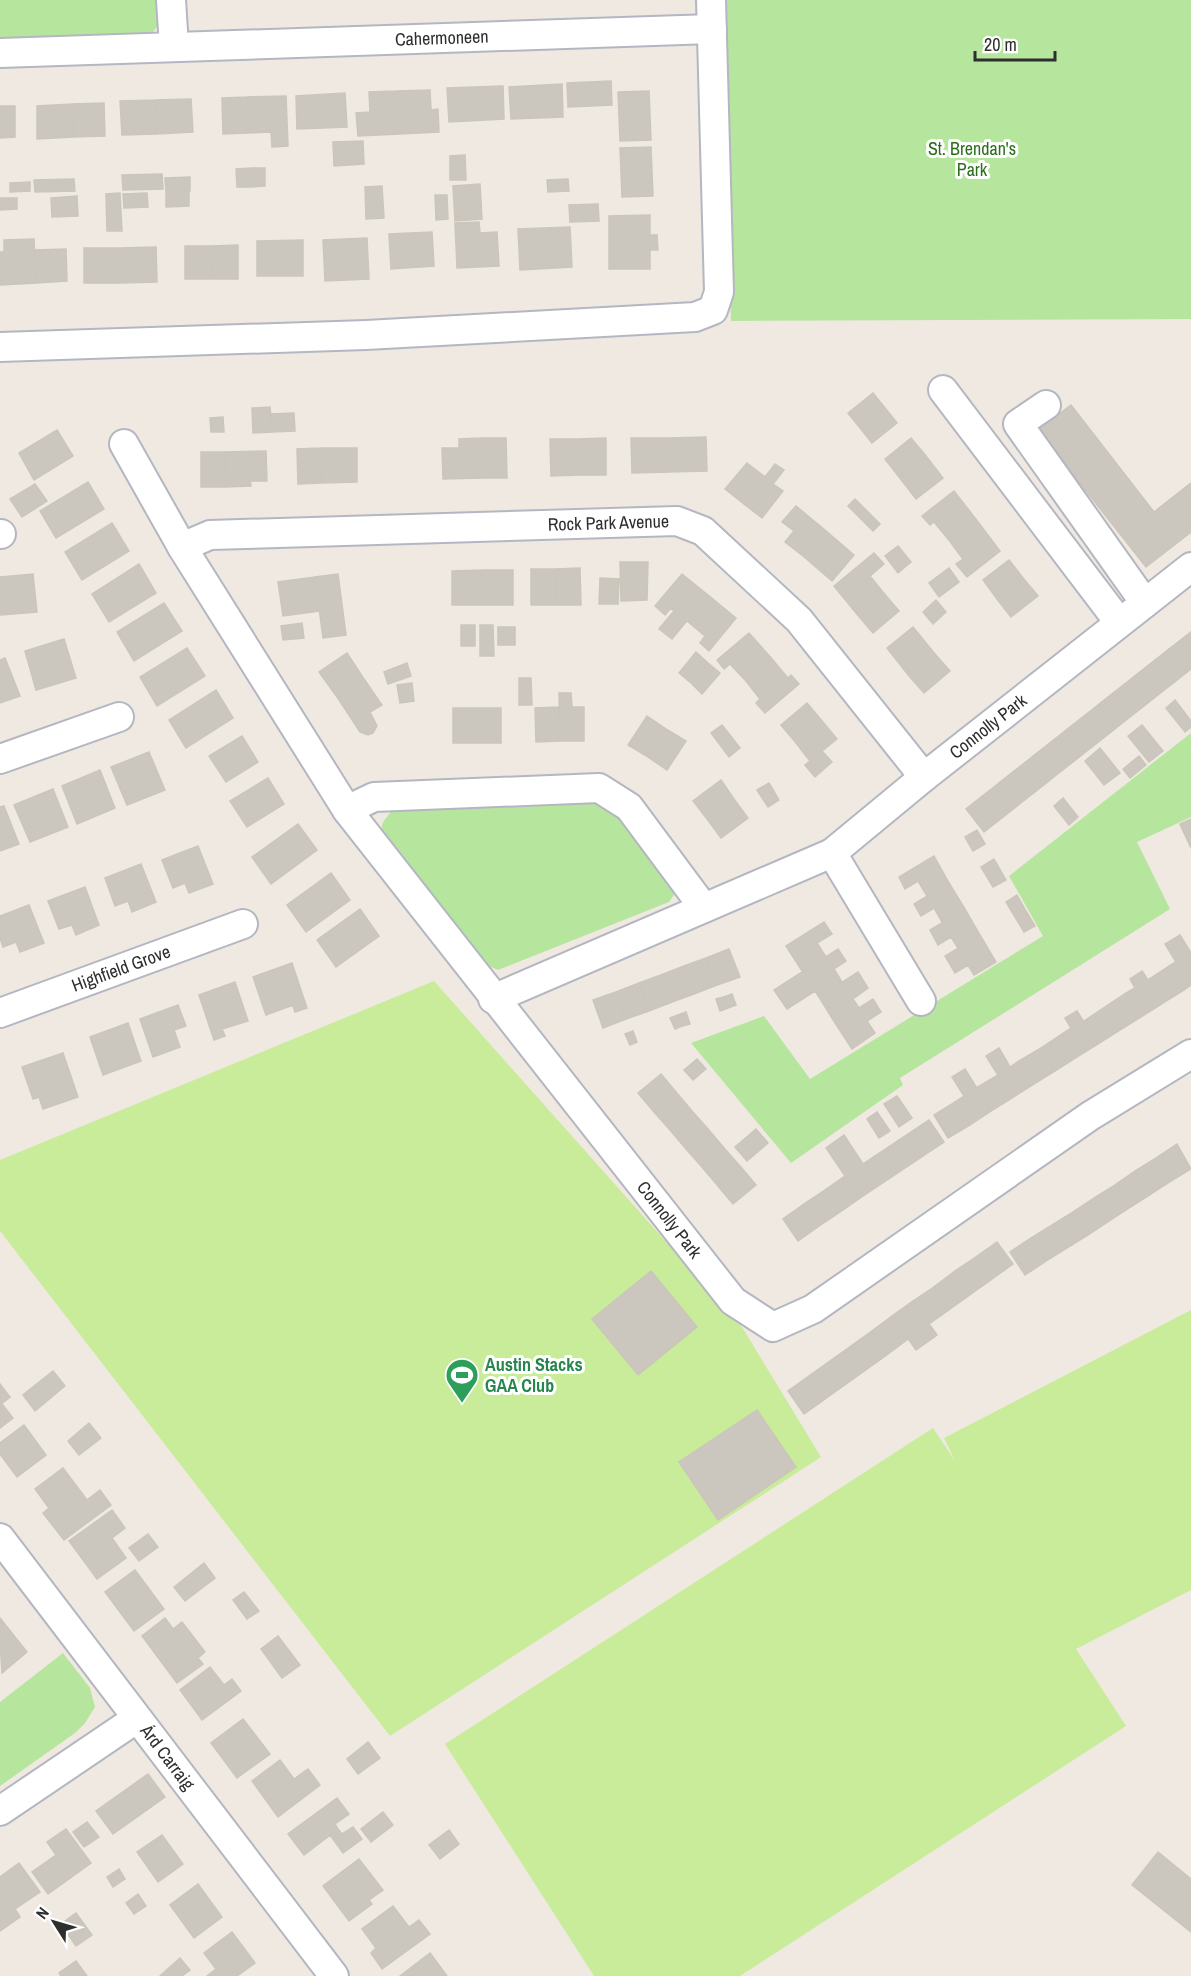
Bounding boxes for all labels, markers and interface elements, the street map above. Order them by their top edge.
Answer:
street label: Cahermoneen [395,24,489,52]
scale bar [975,24,1054,62]
text: 20 m [984,32,1017,57]
park label: St. Brendan's Park [928,136,1016,182]
street label: Rock Park Avenue [547,508,669,537]
street label: Connolly Park [944,688,1032,764]
street label: Highfield Grove [68,939,174,998]
street label: Connolly Park [631,1176,708,1264]
place label: Austin Stacks GAA Club [485,1352,583,1398]
sports icon: Austin Stacks GAA Club [444,1357,480,1404]
street label: Árd Carraig [134,1718,201,1796]
north arrow [24,1892,84,1952]
text: N [30,1903,54,1923]

